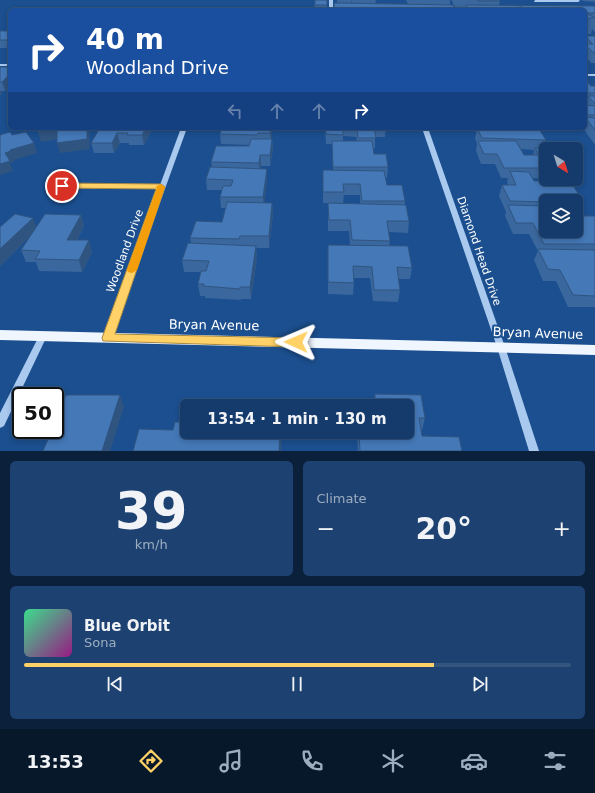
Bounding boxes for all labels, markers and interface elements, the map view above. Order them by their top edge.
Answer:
text: 40 m [86,23,164,56]
icon: right [20,24,72,76]
text: Woodland Drive [86,57,229,78]
icon: left [224,100,246,122]
icon: ahead [266,100,288,122]
icon: ahead [308,100,330,122]
icon: right [350,100,372,122]
north arrow [539,142,583,186]
map controls [539,142,583,238]
pin [45,169,79,203]
icon: arrive [51,175,73,197]
button: layers [539,194,583,238]
street label: Diamond Head Drive [454,195,504,308]
street label: Woodland Drive [104,208,146,294]
street label: Bryan Avenue [169,317,259,333]
position arrow [275,321,317,363]
street label: Bryan Avenue [492,324,584,342]
speed limit sign: 50 [12,387,64,439]
text: 13:54 · 1 min · 130 m [207,410,387,428]
text: 39 [115,481,187,541]
text: Climate [317,491,367,506]
text: 20° [415,511,472,546]
text: − [317,516,335,541]
text: + [553,516,571,541]
text: km/h [135,537,168,552]
text: Blue Orbit [84,617,170,635]
text: Sona [84,635,116,650]
icon: previous [104,673,126,695]
icon: pause [286,673,308,695]
icon: next [469,673,491,695]
icon: directions [137,747,165,775]
icon: music [217,747,245,775]
icon: phone [298,747,326,775]
icon: climate [379,747,407,775]
icon: car [460,747,488,775]
icon: filters [541,747,569,775]
text: 13:53 [26,751,84,772]

